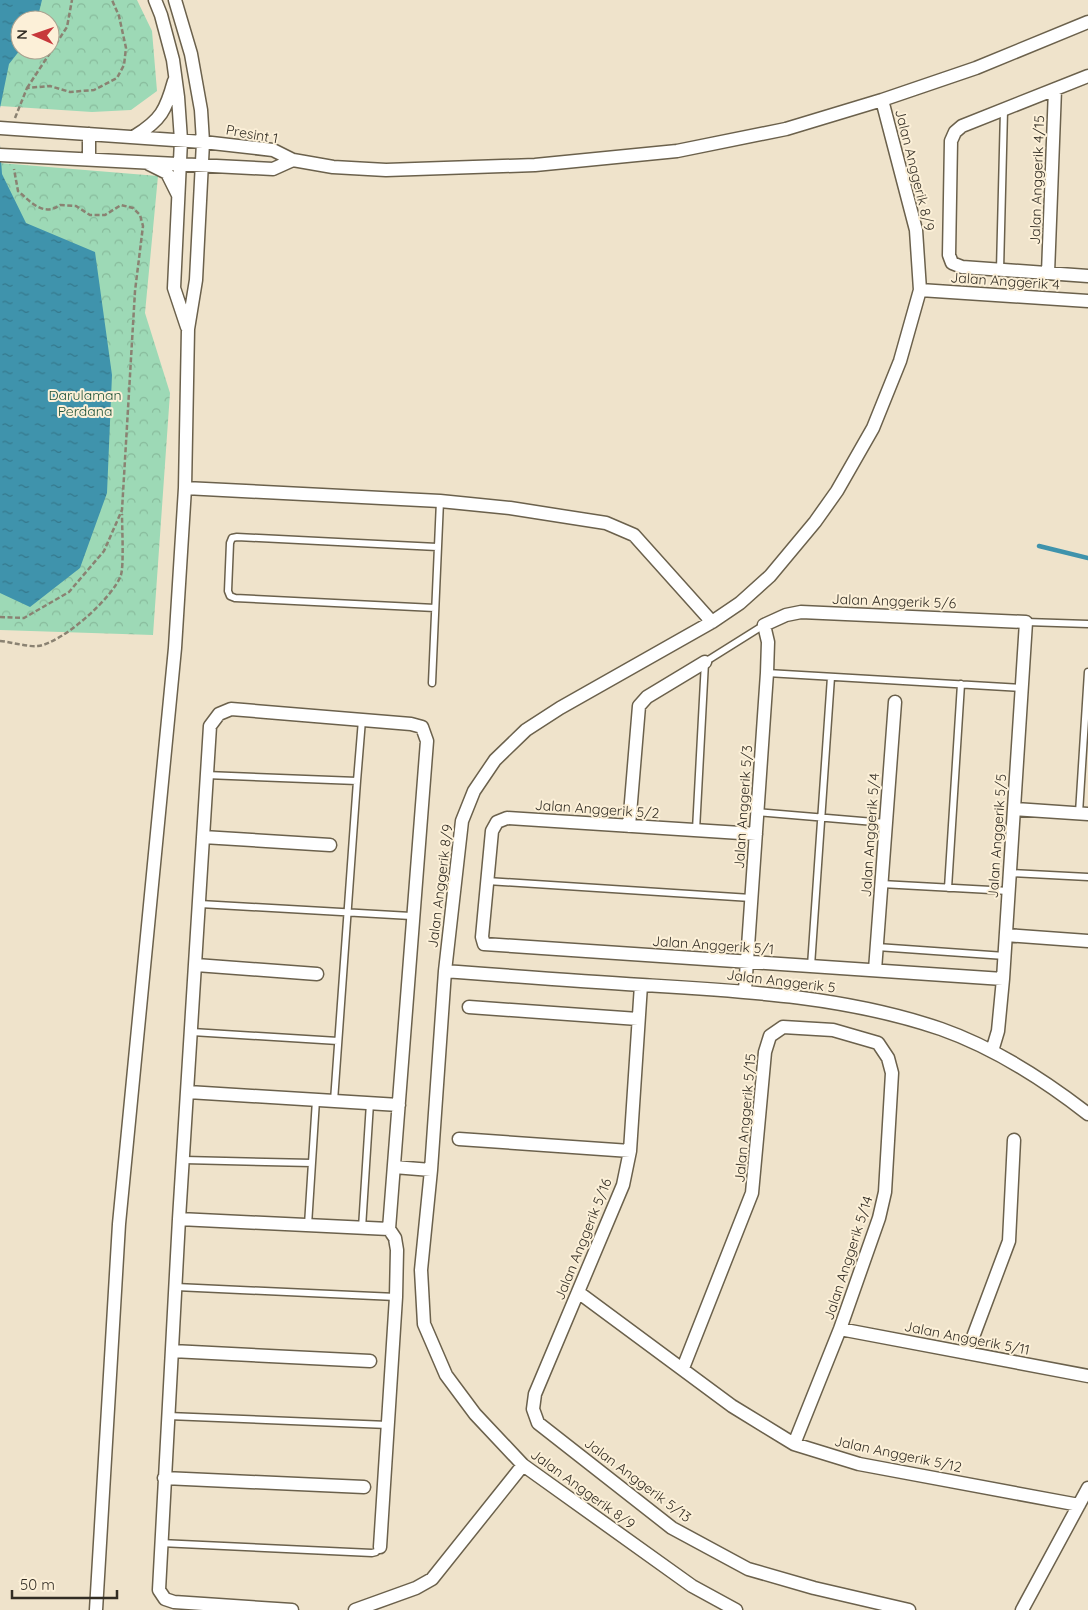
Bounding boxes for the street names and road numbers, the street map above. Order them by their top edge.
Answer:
street label: Jalan Anggerik 8/9 [891,107,939,233]
street label: Jalan Anggerik 4/15 [1026,115,1048,245]
street label: Presint 1 [224,121,280,147]
street label: Jalan Anggerik 4 [950,268,1060,294]
street label: Jalan Anggerik 5/6 [831,590,957,612]
street label: Jalan Anggerik 5/3 [730,744,756,870]
street label: Jalan Anggerik 5/4 [857,772,883,898]
street label: Jalan Anggerik 5/5 [984,773,1010,899]
street label: Jalan Anggerik 5/2 [534,796,660,822]
street label: Jalan Anggerik 8/9 [423,823,457,949]
street label: Jalan Anggerik 5/1 [651,932,775,958]
street label: Jalan Anggerik 5 [725,965,837,997]
street label: Jalan Anggerik 5/15 [730,1053,760,1183]
street label: Jalan Anggerik 5/16 [550,1175,616,1303]
street label: Jalan Anggerik 5/14 [819,1194,877,1322]
street label: Jalan Anggerik 5/11 [903,1317,1031,1359]
street label: Jalan Anggerik 5/12 [833,1432,964,1476]
street label: Jalan Anggerik 5/13 [581,1434,695,1526]
street label: Jalan Anggerik 8/9 [527,1445,639,1533]

